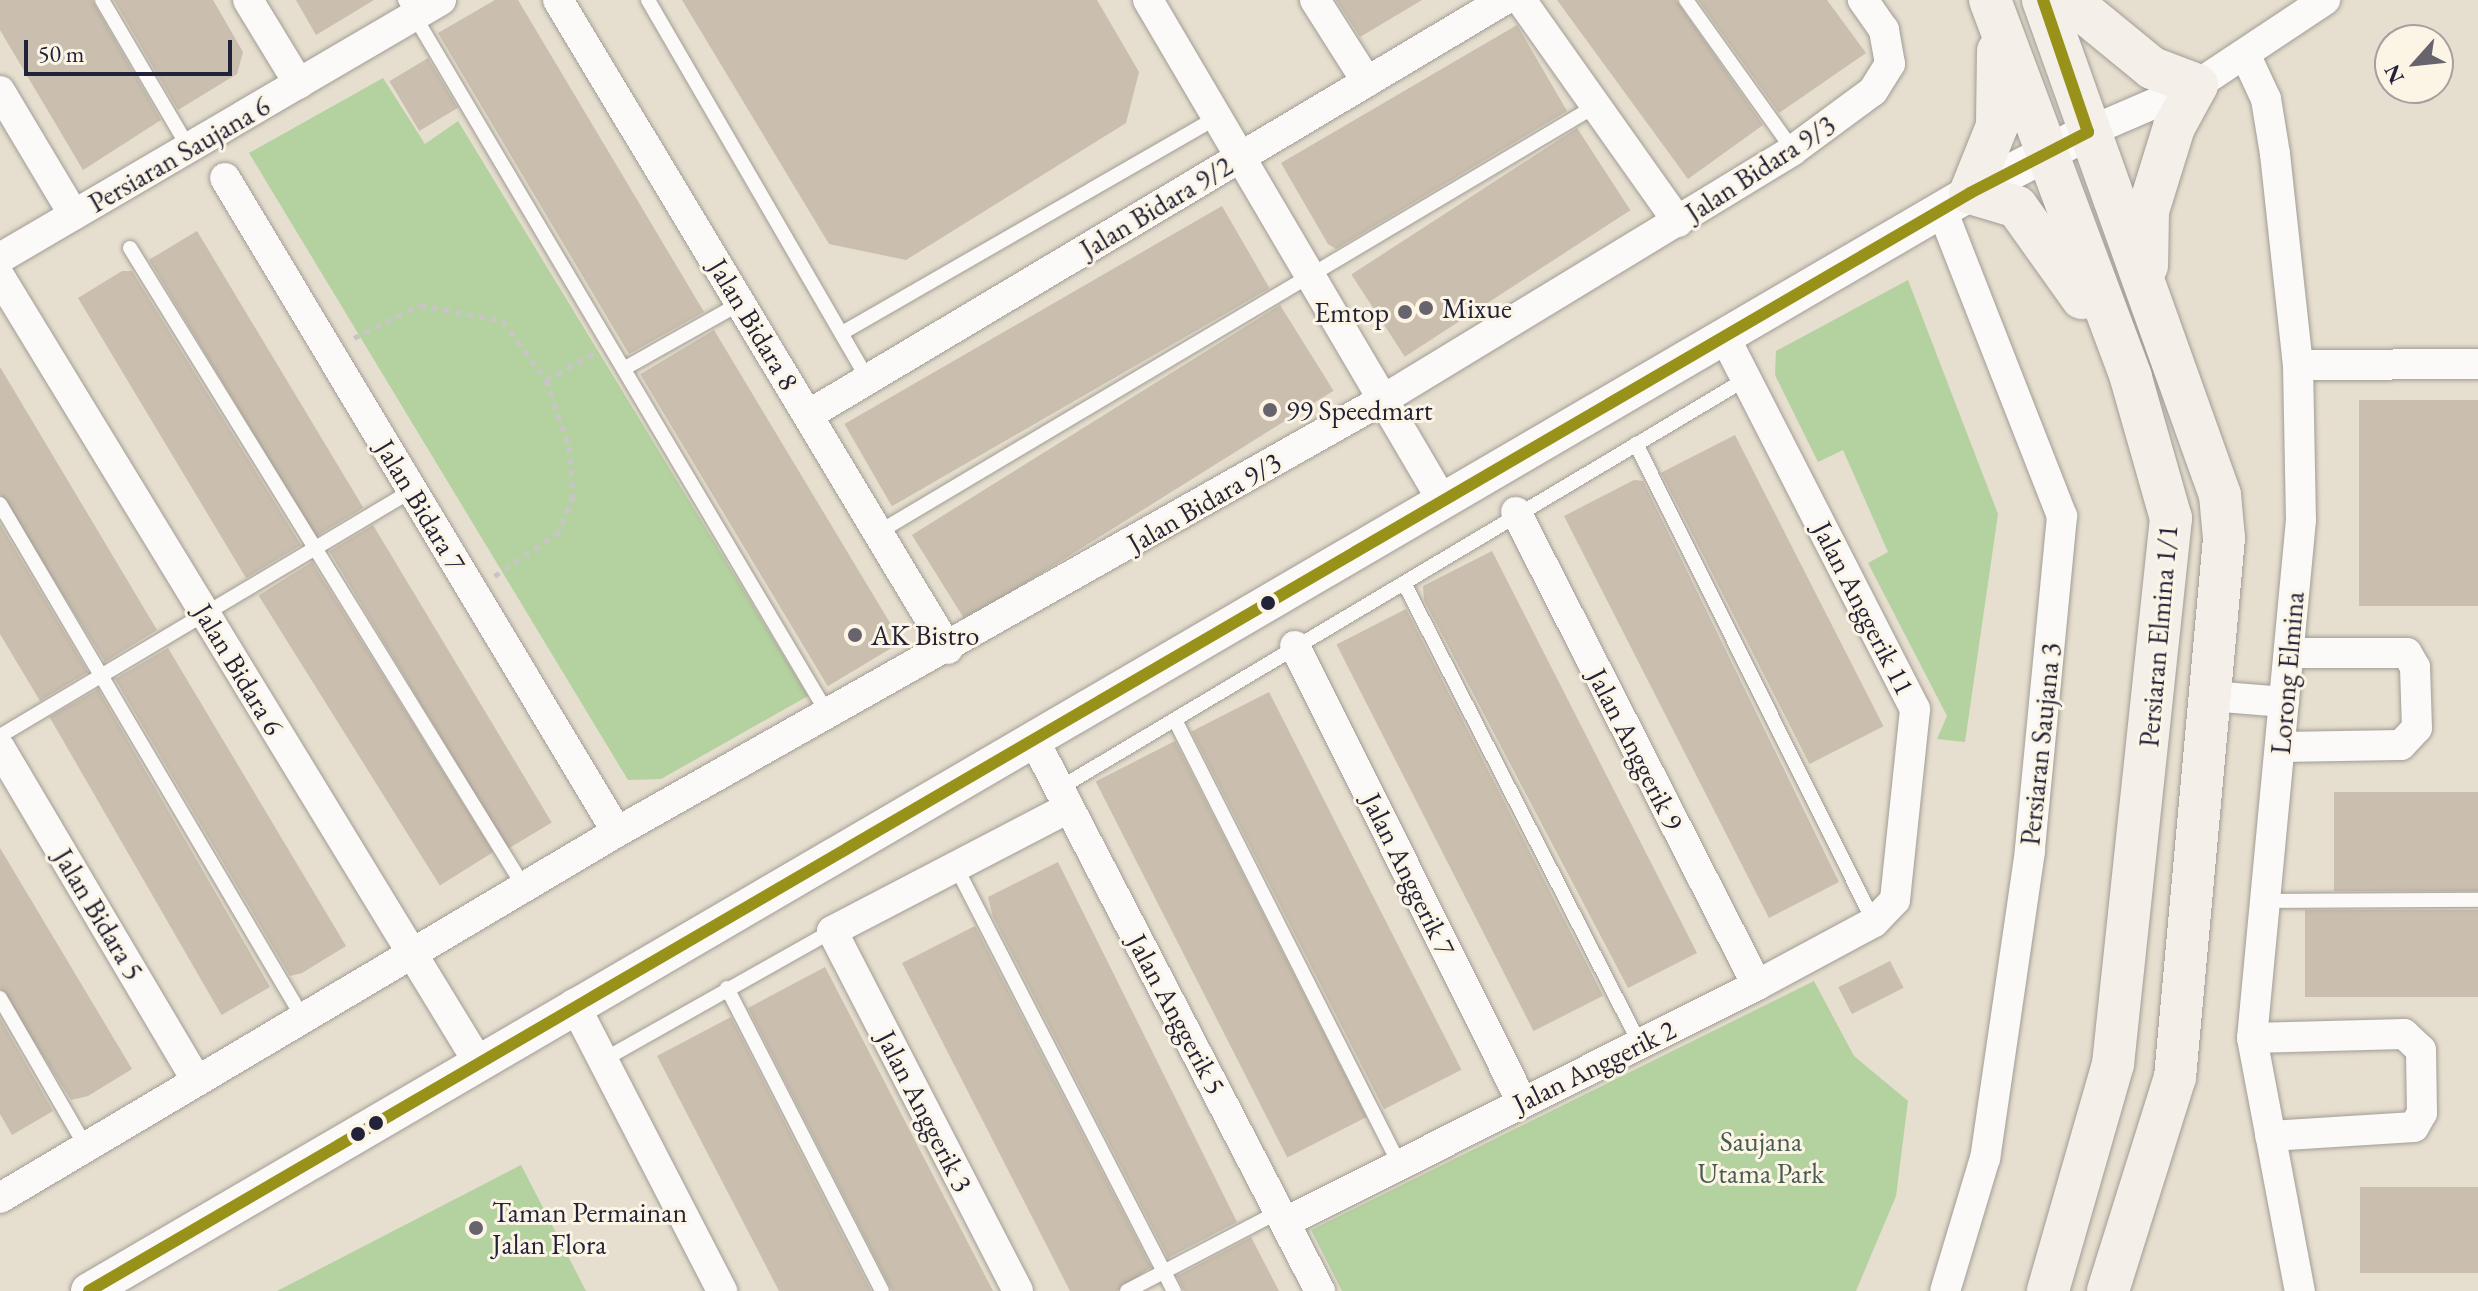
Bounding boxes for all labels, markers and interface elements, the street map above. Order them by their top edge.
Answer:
scale bar [28,24,236,74]
north arrow [2374,24,2454,104]
text: 50 m [38,38,85,69]
text: N [2377,60,2411,89]
street label: Persiaran Saujana 6 [82,89,276,219]
street label: Jalan Bidara 9/3 [1679,107,1841,229]
street label: Jalan Bidara 9/2 [1074,148,1238,266]
street label: Jalan Bidara 8 [702,252,806,396]
place label: Mixue [1442,291,1512,325]
place label: Emtop [1314,295,1389,329]
marker: Mixue [1417,299,1435,317]
marker: Emtop [1396,303,1414,321]
place label: 99 Speedmart [1286,393,1433,427]
marker: 99 Speedmart [1261,401,1279,419]
street label: Jalan Bidara 7 [369,433,473,577]
street label: Jalan Bidara 9/3 [1121,445,1287,559]
street label: Jalan Anggerik 11 [1806,516,1922,700]
street label: Persiaran Elmina 1/1 [2132,523,2184,749]
street label: Lorong Elmina [2263,590,2311,756]
unlabelled marker [1260,595,1276,611]
street label: Jalan Bidara 6 [187,597,291,741]
place label: AK Bistro [871,618,979,652]
marker: AK Bistro [846,626,864,644]
street label: Persiaran Saujana 3 [2013,641,2067,847]
street label: Jalan Anggerik 9 [1581,663,1691,835]
street label: Jalan Anggerik 7 [1355,787,1463,961]
street label: Jalan Bidara 5 [47,842,151,986]
street label: Jalan Anggerik 5 [1121,928,1233,1100]
street label: Jalan Anggerik 2 [1507,1012,1681,1120]
street label: Jalan Anggerik 3 [870,1025,980,1197]
unlabelled marker [368,1115,384,1131]
park label: Saujana Utama Park [1698,1124,1824,1190]
unlabelled marker [350,1126,366,1142]
place label: Taman Permainan Jalan Flora [492,1195,687,1261]
marker: Taman Permainan Jalan Flora [467,1219,485,1237]

